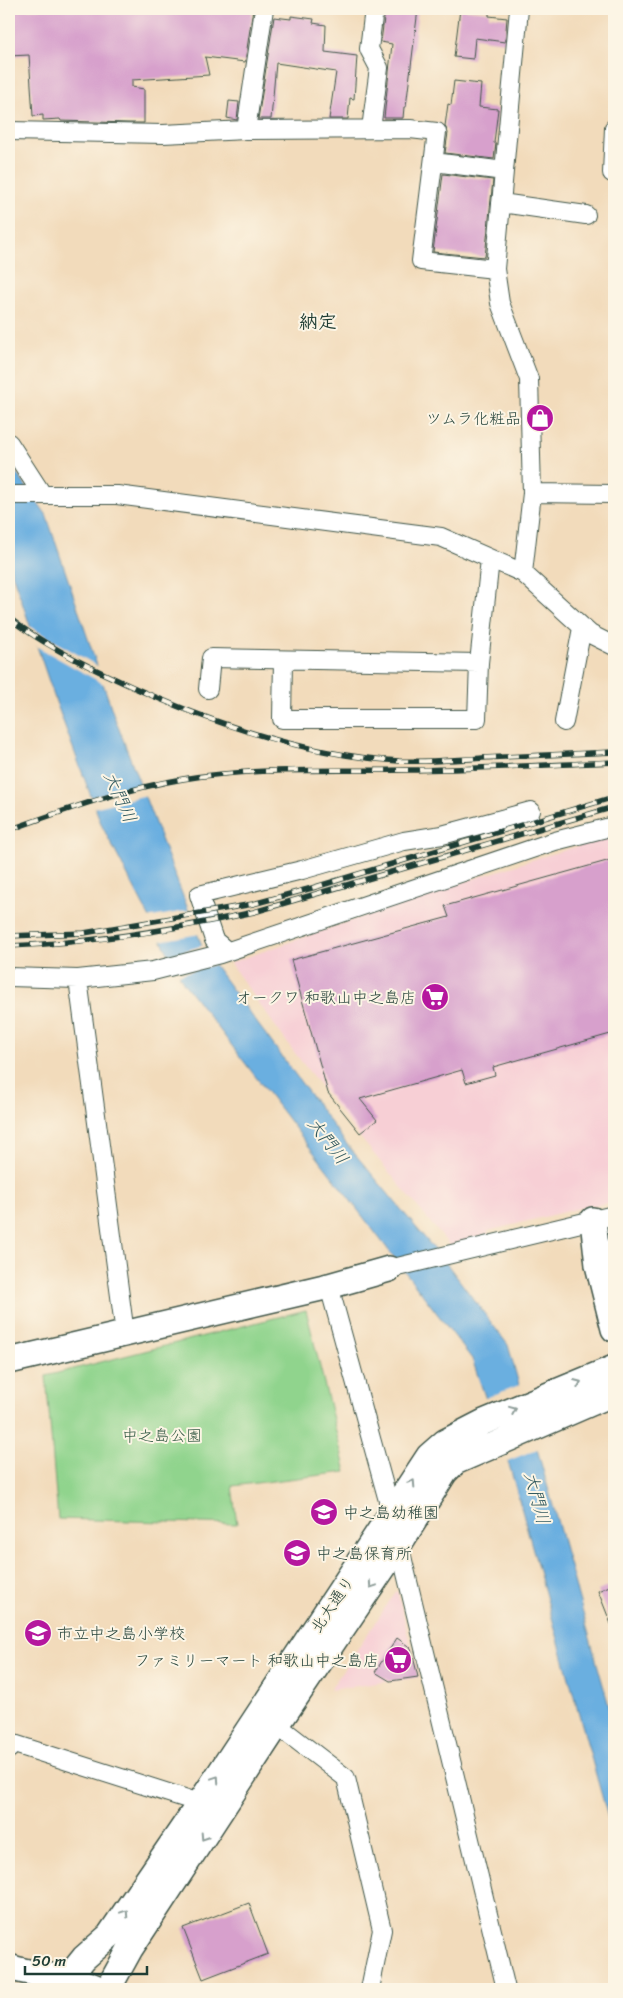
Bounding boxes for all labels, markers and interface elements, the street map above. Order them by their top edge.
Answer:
district label: 納定 [299,305,337,338]
shop icon: ツムラ化粧品 [525,403,555,433]
place label: ツムラ化粧品 [426,404,521,433]
water label: 大門川 [94,766,146,828]
supermarket icon: オークワ 和歌山中之島店 [420,982,450,1012]
place label: オークワ 和歌山中之島店 [236,983,416,1012]
water label: 大門川 [299,1110,357,1172]
one-way arrow [573,1379,582,1390]
one-way arrow [508,1406,517,1417]
park label: 中之島公園 [122,1421,202,1450]
water label: 大門川 [515,1468,559,1528]
one-way arrow [406,1479,415,1488]
school or university icon: 中之島幼稚園 [309,1497,339,1527]
place label: 中之島幼稚園 [343,1498,439,1527]
school or university icon: 中之島保育所 [282,1538,312,1568]
place label: 中之島保育所 [316,1539,412,1568]
street label: 北大通り [302,1570,362,1639]
one-way arrow [369,1579,378,1589]
school or university icon: 市立中之島小学校 [23,1618,53,1648]
place label: 市立中之島小学校 [57,1619,185,1648]
supermarket icon: ファミリーマート 和歌山中之島店 [383,1645,413,1675]
place label: ファミリーマート 和歌山中之島店 [135,1646,379,1675]
one-way arrow [210,1775,219,1784]
one-way arrow [201,1831,210,1840]
one-way arrow [119,1909,128,1919]
scale bar [25,1943,148,1975]
text: 50 m [32,1948,67,1974]

